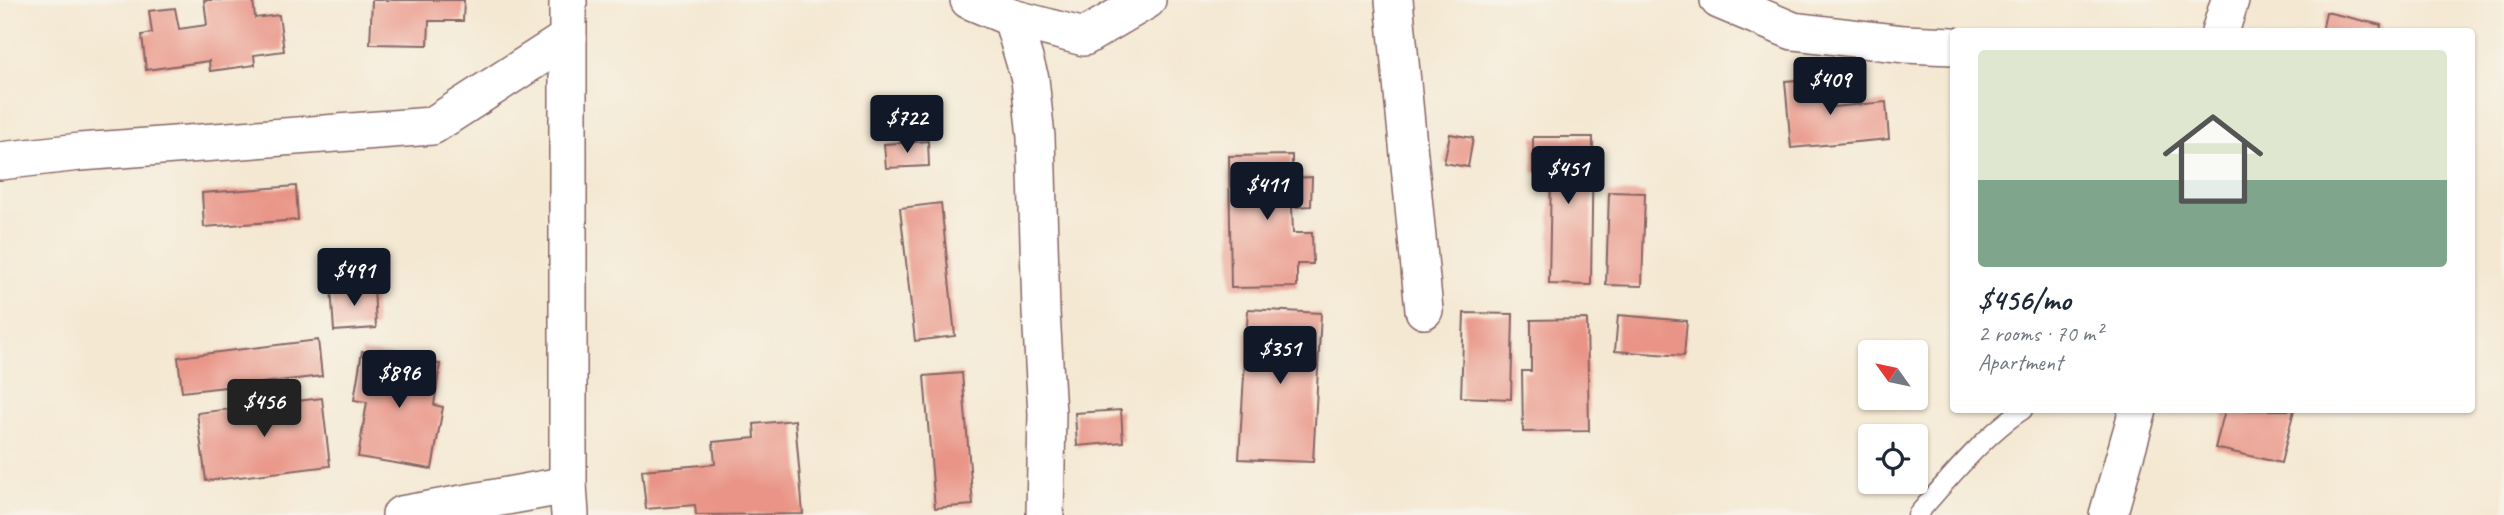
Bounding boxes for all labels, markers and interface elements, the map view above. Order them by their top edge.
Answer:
pin: $409 [1789,58,1871,117]
text: $409 [1809,65,1851,94]
pin: $722 [866,96,948,155]
icon: home [2150,96,2276,222]
text: $722 [886,103,928,132]
pin: $451 [1527,146,1609,206]
text: $451 [1547,154,1589,183]
pin: $411 [1226,162,1308,222]
text: $411 [1246,170,1288,199]
pin: $491 [313,248,395,308]
text: $491 [333,256,375,285]
text: $456/mo [1978,281,2071,319]
text: 2 rooms · 70 m² [1978,319,2102,348]
pin: $351 [1239,326,1321,386]
text: $351 [1259,334,1301,363]
north arrow [1858,340,1928,410]
map controls [1858,340,1928,494]
text: Apartment [1978,348,2063,377]
pin: $896 [358,350,440,410]
text: $896 [378,358,420,387]
pin: $456 [223,380,305,439]
text: $456 [243,387,285,416]
button: locate [1858,424,1928,494]

